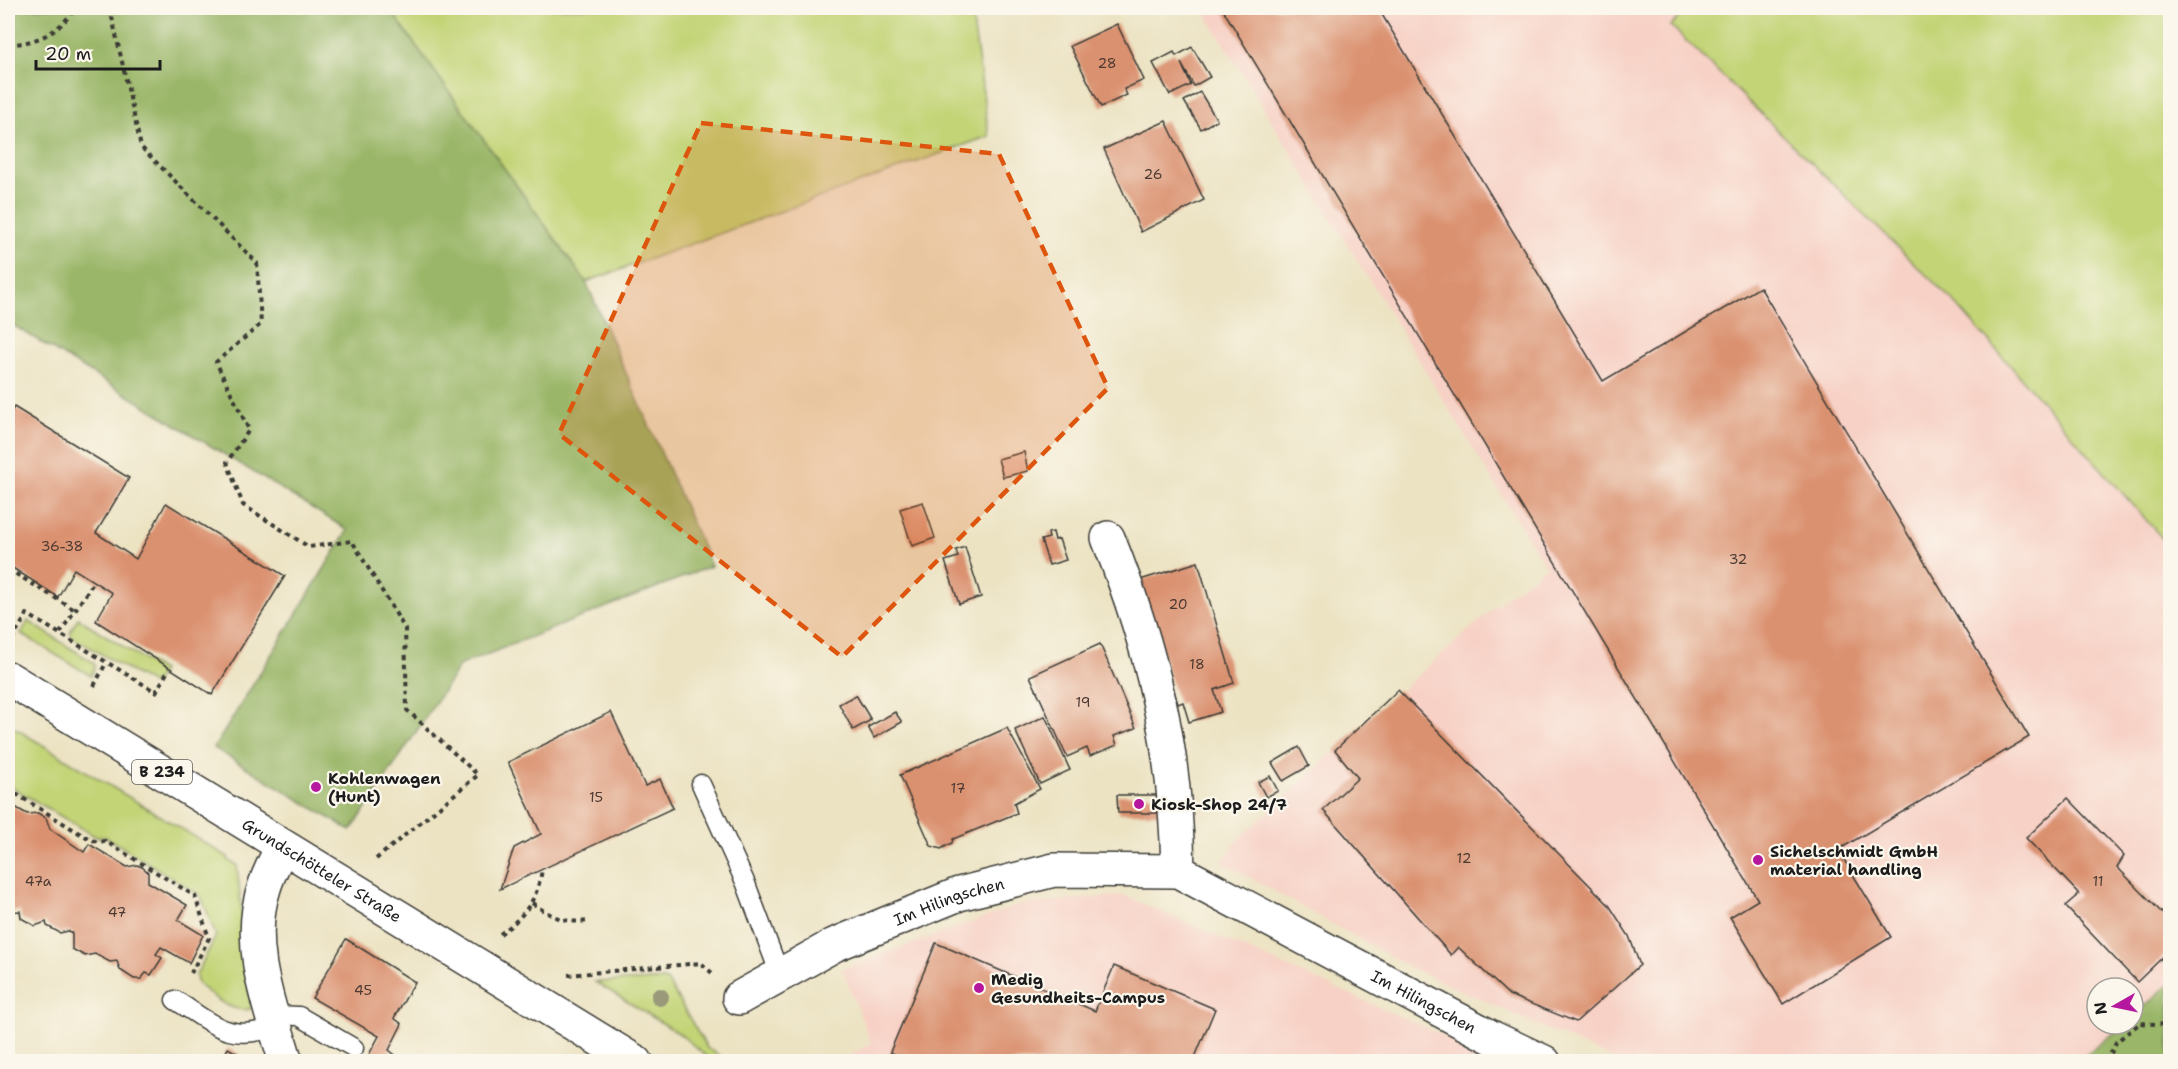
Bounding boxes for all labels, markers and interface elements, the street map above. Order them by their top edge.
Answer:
scale bar [36,33,160,71]
text: 20 m [45,42,91,66]
house number: 28 [1097,54,1117,72]
house number: 26 [1144,165,1163,183]
house number: 36-38 [41,537,83,555]
house number: 32 [1729,550,1747,568]
house number: 20 [1168,595,1188,613]
house number: 18 [1189,655,1205,673]
house number: 19 [1075,693,1091,711]
road number: B 234 [132,760,192,784]
place label: Kohlenwagen (Hunt) [328,768,441,807]
house number: 17 [951,779,965,797]
marker: Kohlenwagen (Hunt) [309,780,323,794]
house number: 15 [589,788,603,806]
place label: Kiosk-Shop 24/7 [1151,794,1287,815]
marker: Kiosk-Shop 24/7 [1132,797,1146,811]
street label: Grundschötteler Straße [238,814,405,927]
place label: Sichelschmidt GmbH material handling [1770,841,1938,880]
house number: 12 [1457,849,1471,867]
marker: Sichelschmidt GmbH material handling [1751,853,1765,867]
house number: 47a [25,872,52,890]
house number: 11 [2092,872,2104,890]
street label: Im Hilingschen [891,873,1007,931]
house number: 47 [108,903,126,921]
street label: Im Hilingschen [1367,965,1480,1038]
place label: Medig Gesundheits-Campus [991,969,1165,1008]
north arrow [2085,976,2145,1036]
house number: 45 [354,981,372,999]
marker: Medig Gesundheits-Campus [972,981,986,995]
text: N [2089,1000,2112,1016]

